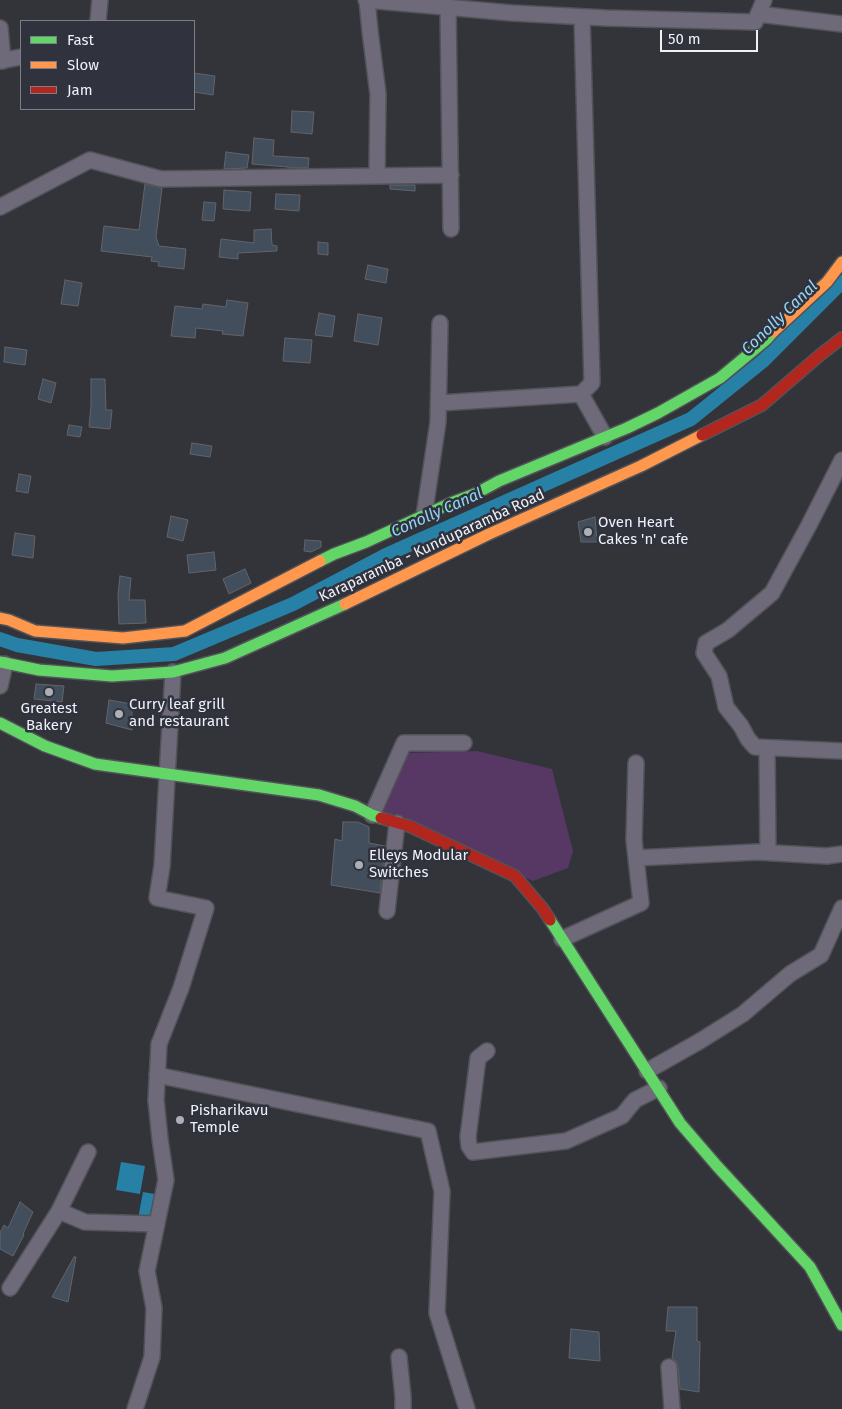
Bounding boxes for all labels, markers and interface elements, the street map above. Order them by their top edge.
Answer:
legend [20,20,195,110]
scale bar [662,20,760,52]
text: 50 m [668,30,701,48]
text: Fast [67,31,94,49]
text: Slow [67,56,99,74]
text: Jam [67,81,93,99]
water label: Conolly Canal [738,277,822,359]
water label: Conolly Canal [388,484,486,542]
street label: Karaparamba - Kunduparamba Road [316,486,548,606]
place label: Oven Heart Cakes 'n' cafe [598,514,689,549]
marker: Oven Heart Cakes 'n' cafe [582,526,594,538]
marker: Greatest Bakery [43,686,55,698]
place label: Curry leaf grill and restaurant [129,696,229,731]
place label: Greatest Bakery [21,700,77,735]
marker: Curry leaf grill and restaurant [113,708,125,720]
place label: Elleys Modular Switches [369,847,468,882]
marker: Elleys Modular Switches [353,859,365,871]
place label: Pisharikavu Temple [190,1102,268,1137]
marker: Pisharikavu Temple [174,1114,186,1126]

